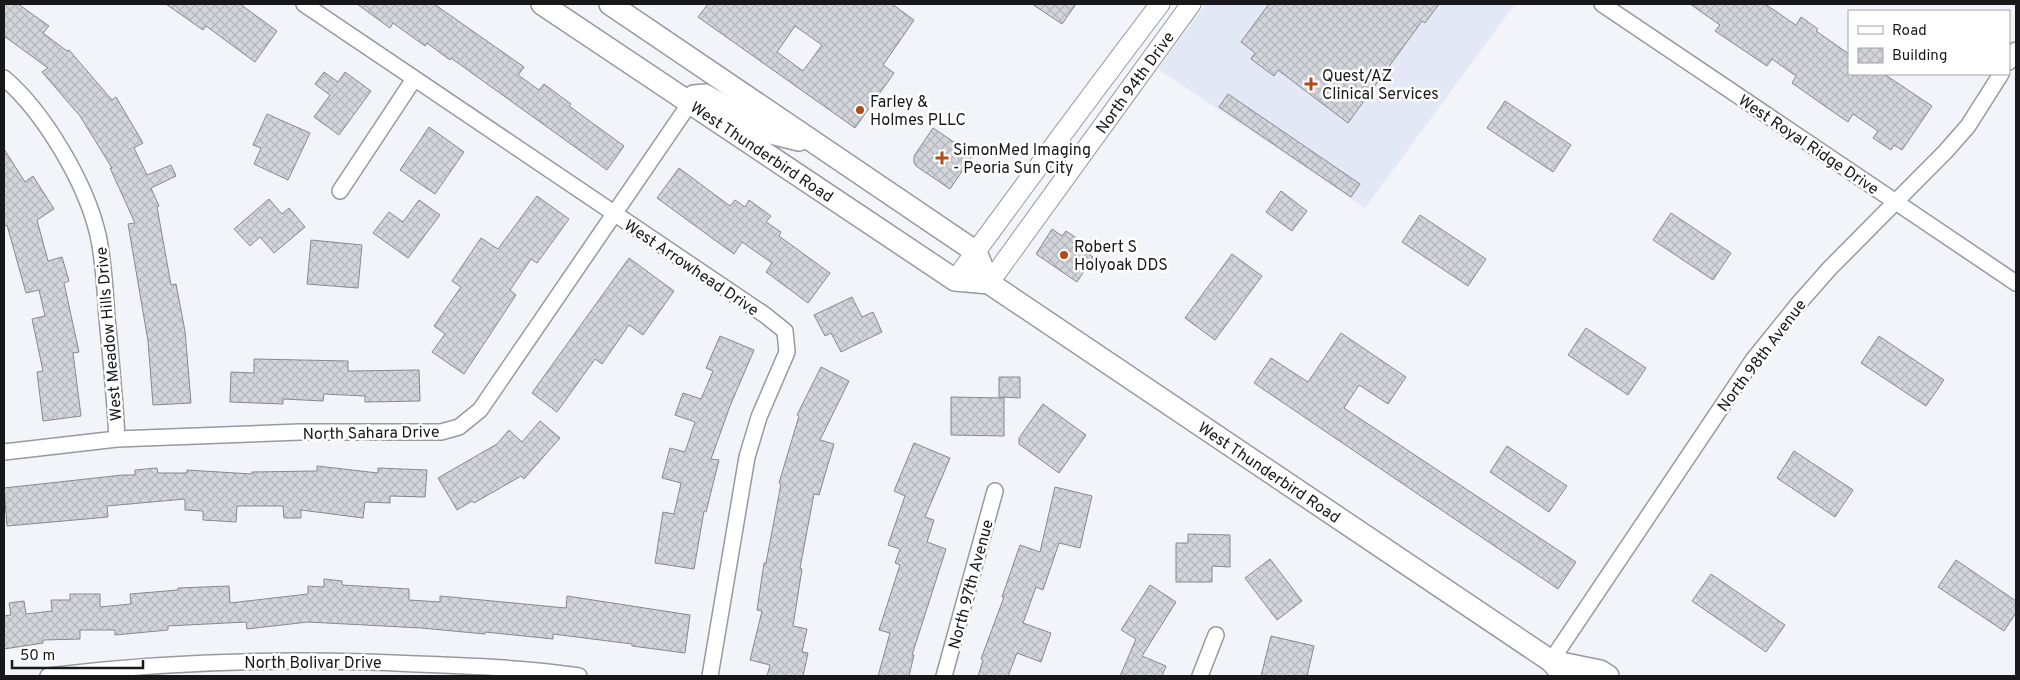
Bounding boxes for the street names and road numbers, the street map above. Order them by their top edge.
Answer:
street label: North 94th Drive [1092,28,1180,138]
street label: West Royal Ridge Drive [1734,91,1882,200]
street label: West Thunderbird Road [686,98,836,208]
street label: West Arrowhead Drive [620,216,762,321]
street label: West Meadow Hills Drive [92,246,128,422]
street label: North 98th Avenue [1714,296,1811,416]
street label: West Thunderbird Road [1193,418,1344,528]
street label: North Sahara Drive [302,423,440,445]
street label: North 97th Avenue [945,517,999,652]
street label: North Bolivar Drive [244,654,382,674]

